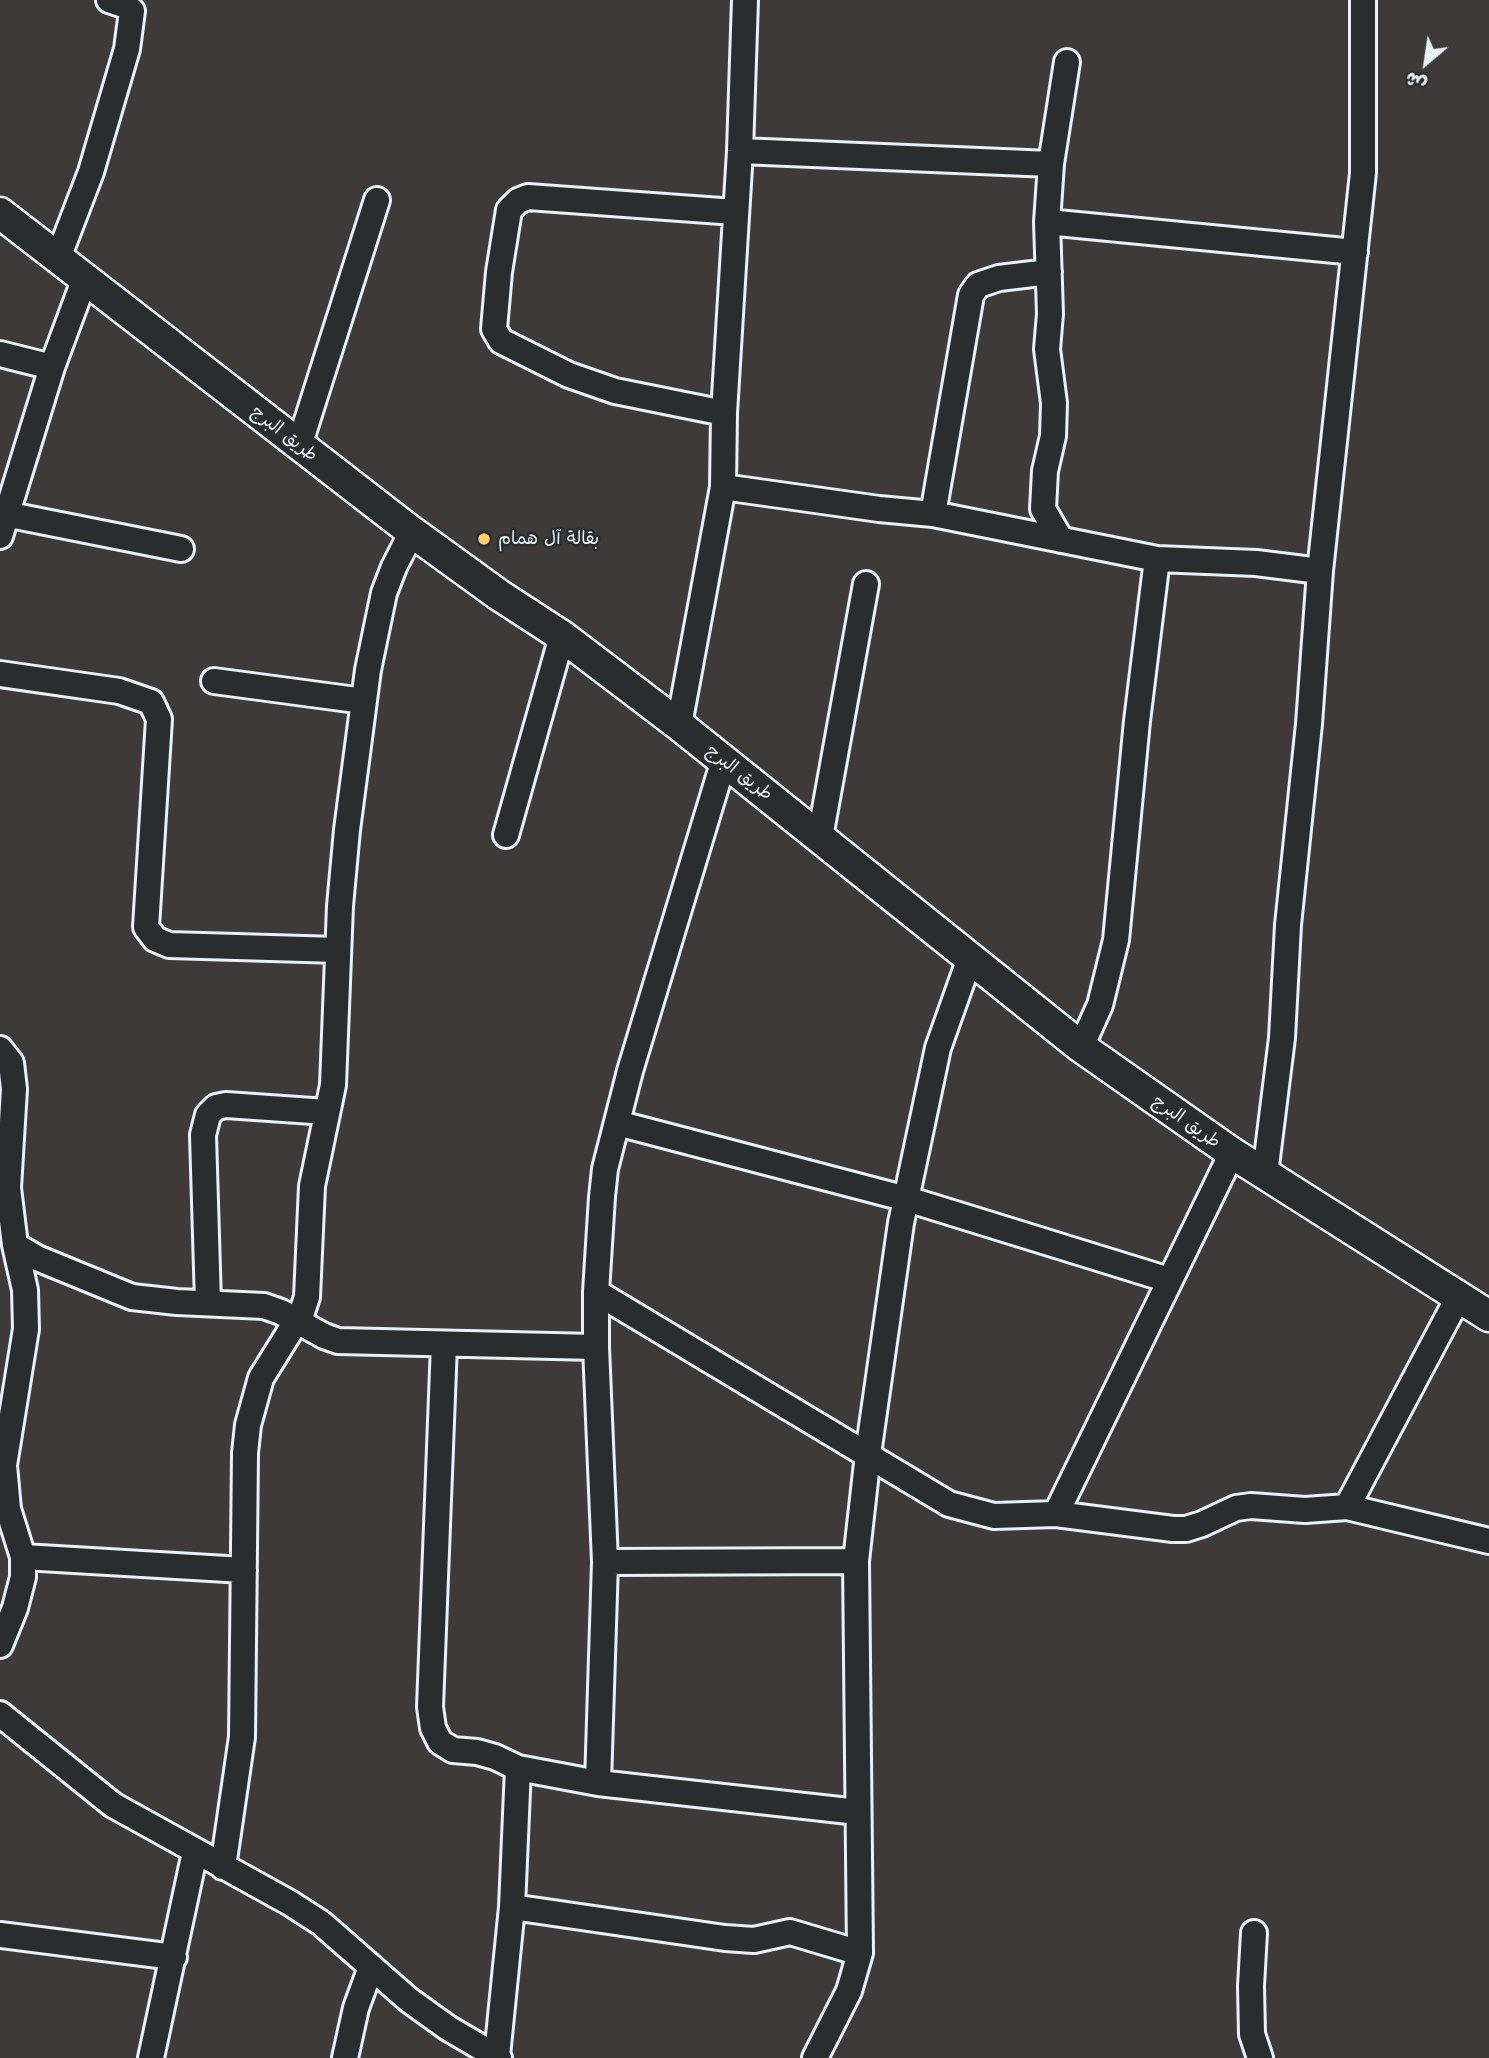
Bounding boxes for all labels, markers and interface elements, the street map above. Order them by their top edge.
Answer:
north arrow [1391,28,1461,98]
text: ش [1400,66,1431,98]
street label: طريق البرج [247,401,321,467]
place label: بقالة آل همام [498,528,599,550]
marker: بقالة آل همام [476,531,492,547]
street label: طريق البرج [702,740,776,806]
street label: طريق البرج [1148,1091,1224,1153]

